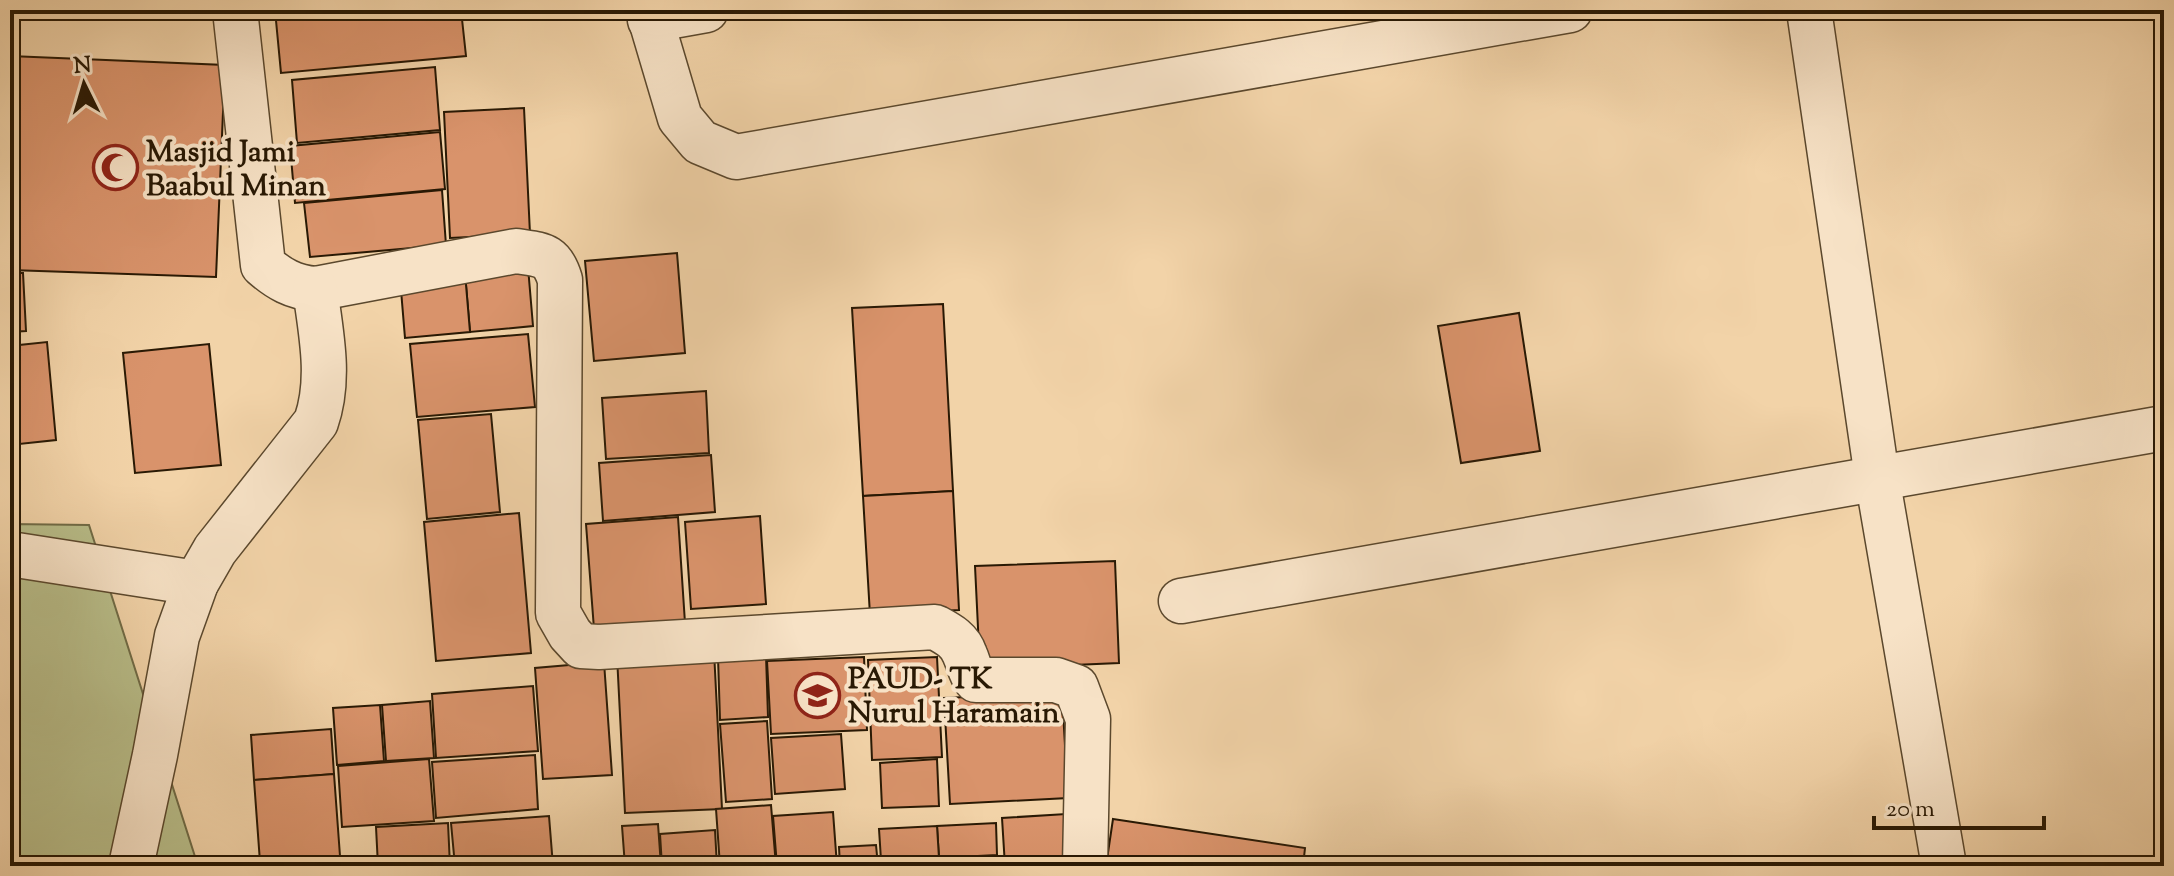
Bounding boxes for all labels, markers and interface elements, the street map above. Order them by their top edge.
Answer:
north arrow [44,44,124,124]
text: N [72,50,93,84]
place label: Masjid Jami Baabul Minan [146,132,326,209]
mosque icon: Masjid Jami Baabul Minan [91,144,139,192]
place label: PAUD- TK Nurul Haramain [848,659,1060,736]
school or university icon: PAUD- TK Nurul Haramain [793,671,841,719]
scale bar [1874,780,2044,830]
text: 20 m [1886,793,1935,827]

